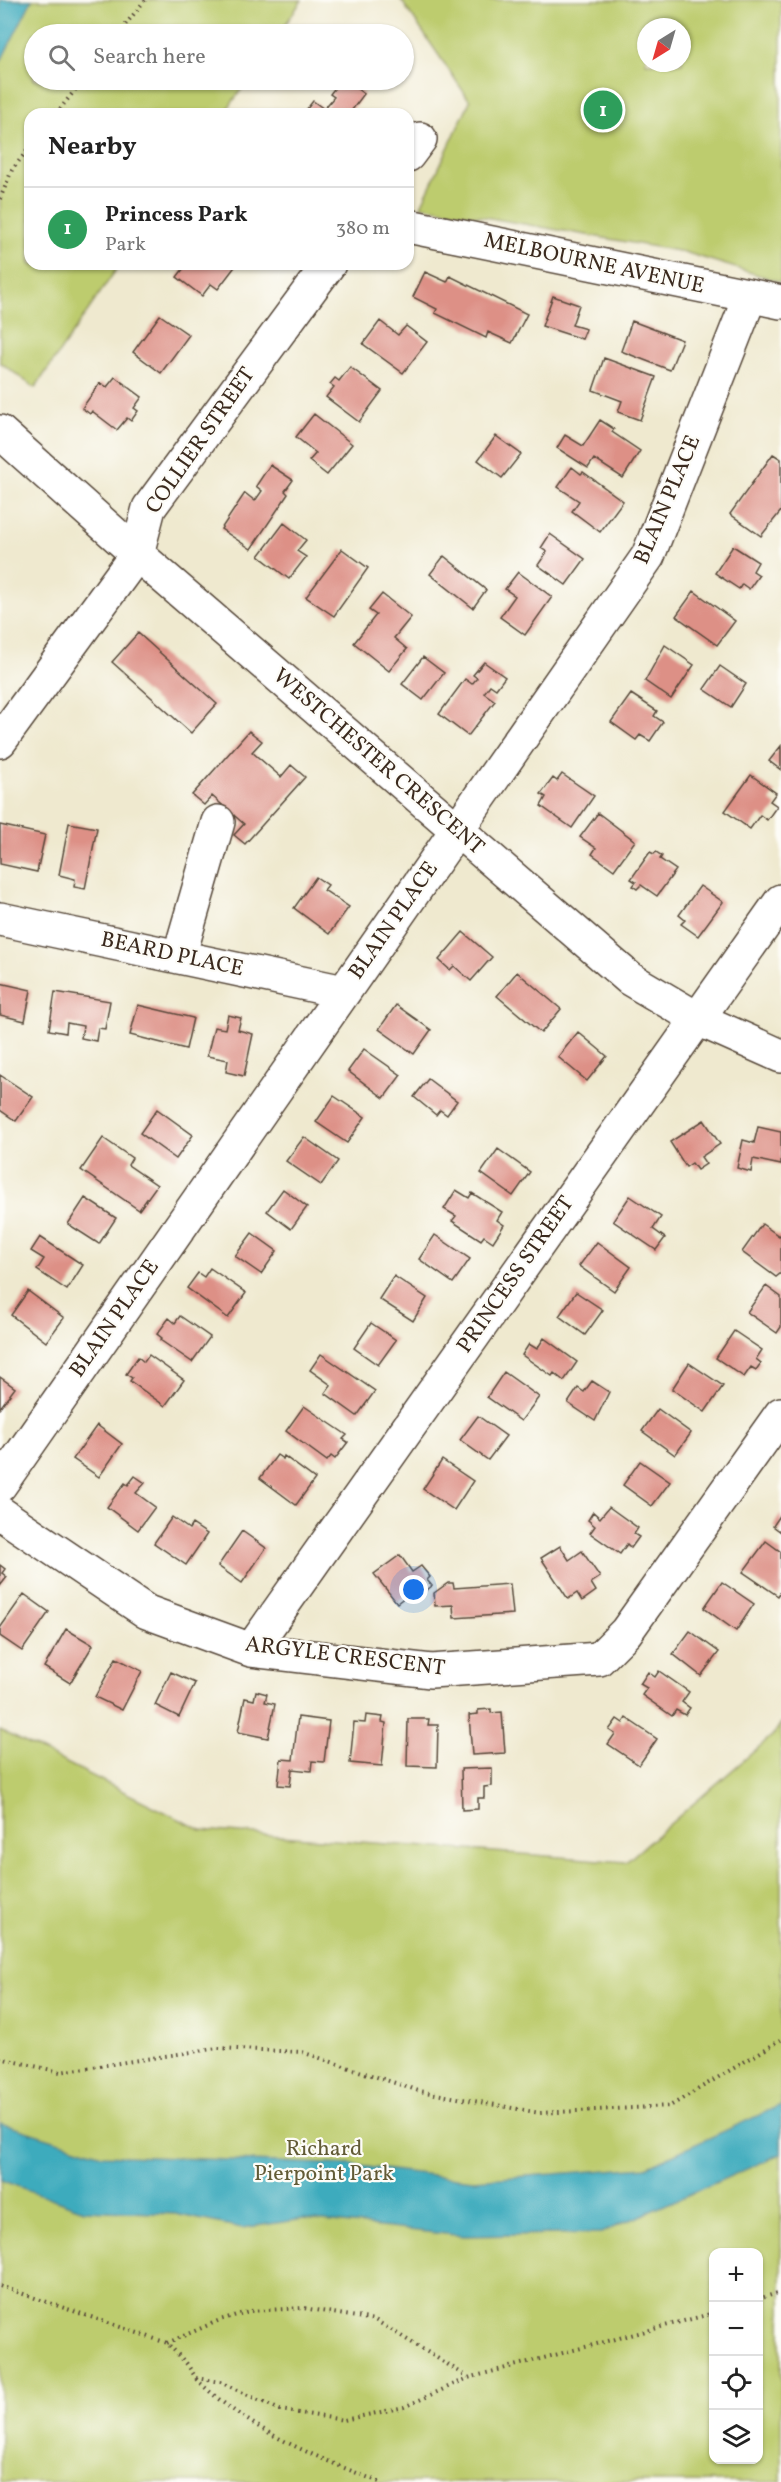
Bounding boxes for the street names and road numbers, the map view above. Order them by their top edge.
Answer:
street label: MELBOURNE AVENUE [481,225,707,303]
street label: COLLIER STREET [139,361,263,521]
street label: BLAIN PLACE [627,431,709,569]
street label: WESTCHESTER CRESCENT [265,661,491,863]
street label: BLAIN PLACE [342,856,446,986]
street label: BEARD PLACE [98,925,246,985]
street label: PRINCESS STREET [450,1190,582,1360]
street label: BLAIN PLACE [63,1254,167,1384]
street label: ARGYLE CRESCENT [243,1629,447,1685]

